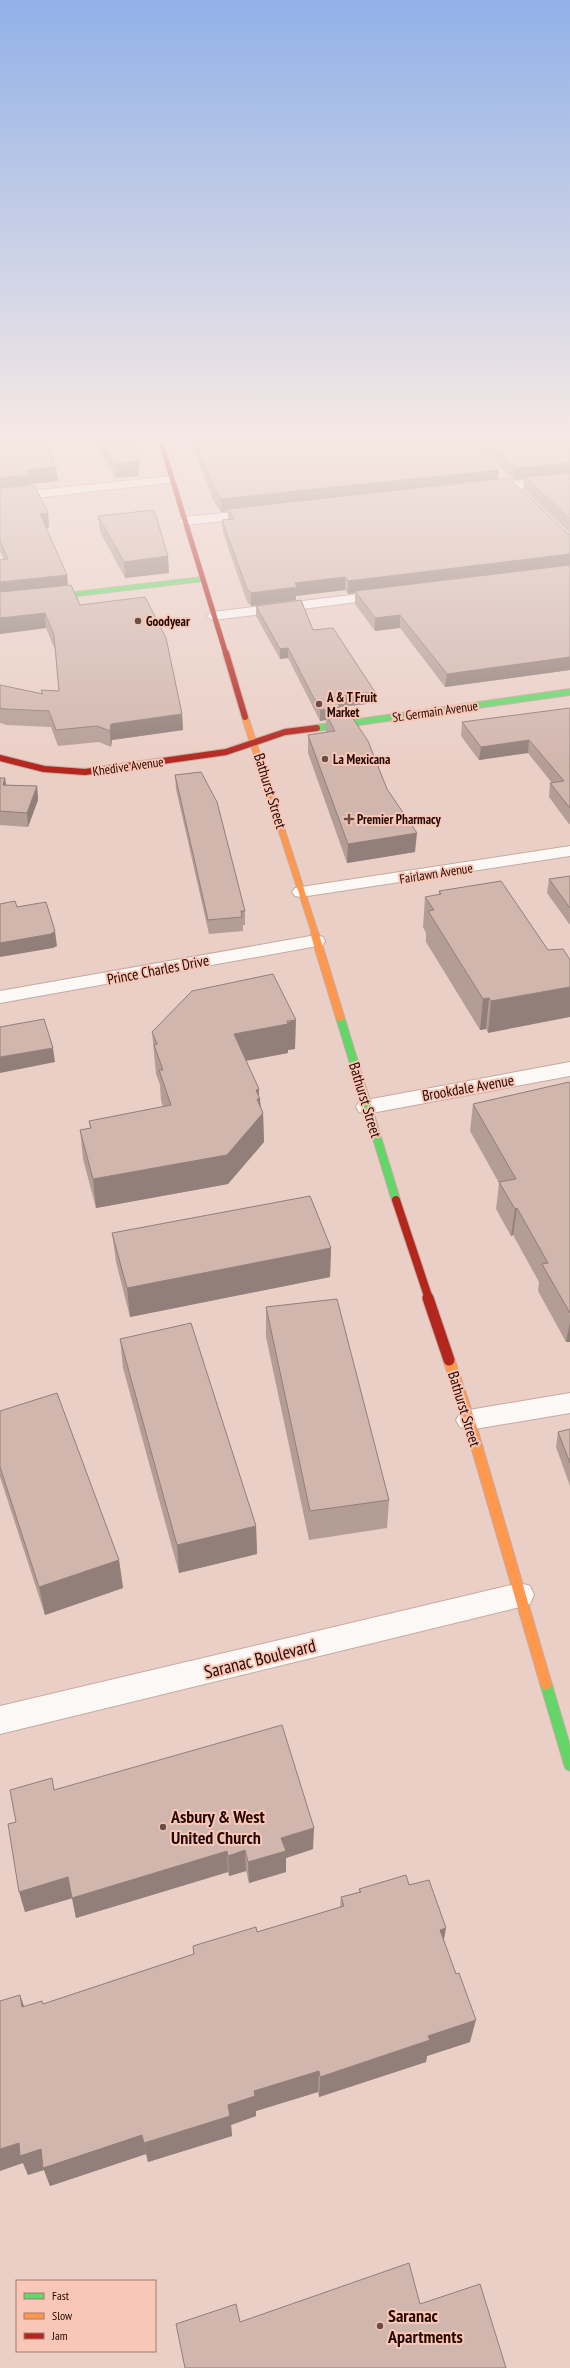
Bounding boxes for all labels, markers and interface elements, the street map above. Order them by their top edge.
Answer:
place label: Goodyear [146,613,190,630]
marker: Goodyear [133,616,143,626]
place label: A & T Fruit Market [326,689,377,721]
street label: St. Germain Avenue [391,697,479,726]
marker: A & T Fruit Market [314,699,324,709]
street label: Bathurst Street [250,751,291,831]
place label: La Mexicana [333,751,390,768]
street label: Khedive Avenue [91,753,165,780]
marker: La Mexicana [320,754,330,764]
place label: Premier Pharmacy [357,811,441,828]
marker: Premier Pharmacy [344,814,354,824]
street label: Fairlawn Avenue [398,859,474,888]
street label: Prince Charles Drive [105,950,211,989]
street label: Bathurst Street [345,1060,386,1140]
street label: Brookdale Avenue [421,1070,515,1105]
street label: Bathurst Street [444,1369,485,1449]
street label: Saranac Boulevard [202,1634,318,1684]
place label: Asbury & West United Church [170,1805,265,1849]
marker: Asbury & West United Church [158,1822,168,1832]
legend [16,2280,156,2352]
text: Fast [52,2288,70,2303]
place label: Saranac Apartments [387,2304,463,2348]
text: Slow [52,2308,73,2323]
marker: Saranac Apartments [375,2321,385,2331]
text: Jam [51,2328,68,2343]

